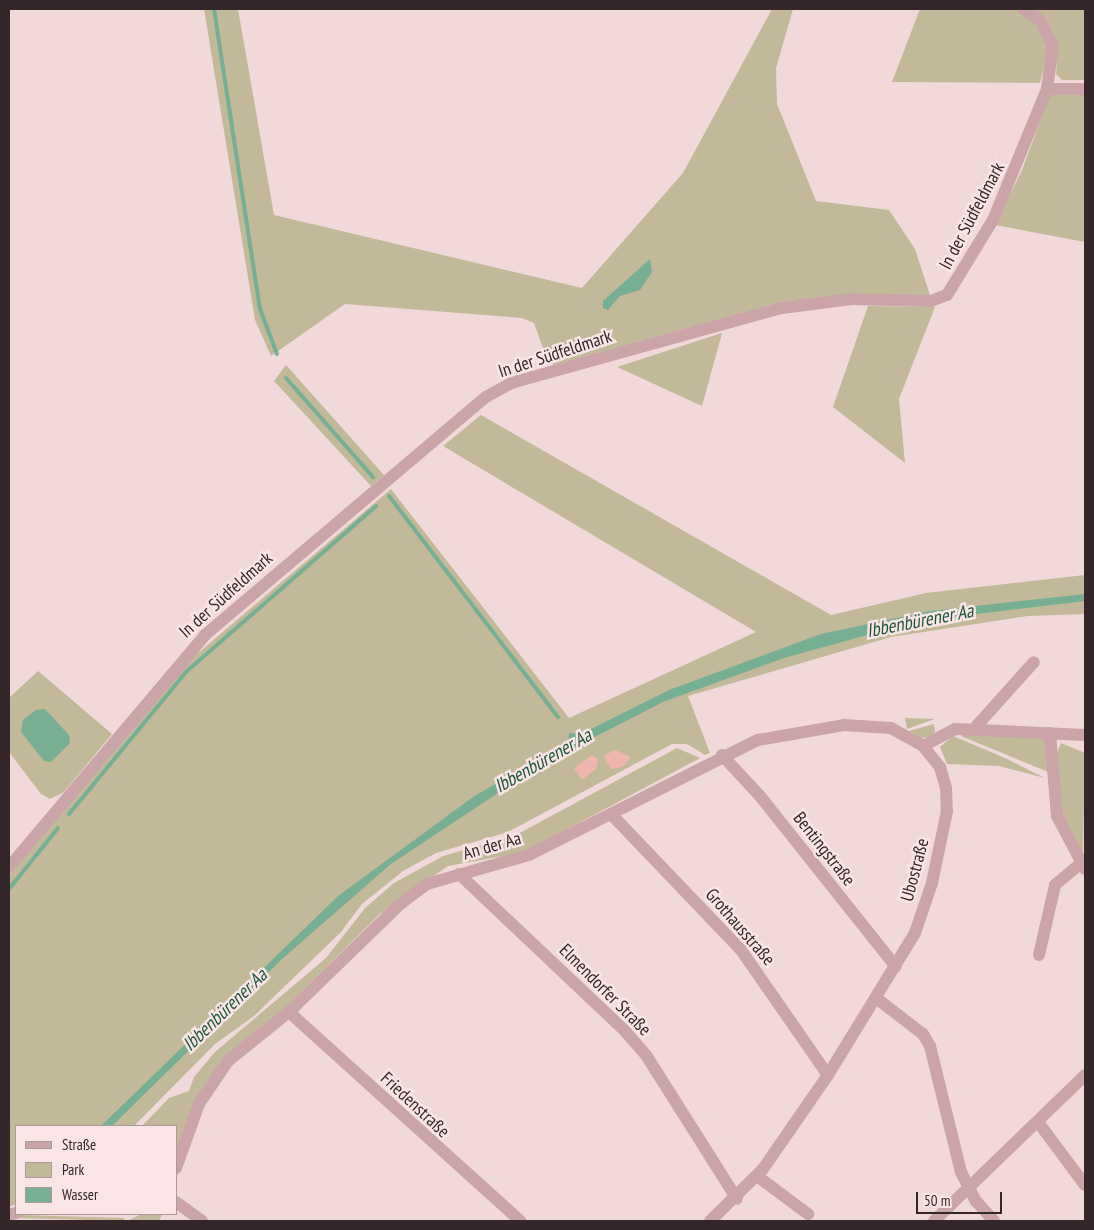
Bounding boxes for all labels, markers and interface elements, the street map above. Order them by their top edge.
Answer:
street label: In der Südfeldmark [935,159,1009,273]
street label: In der Südfeldmark [496,326,614,382]
street label: In der Südfeldmark [175,548,277,642]
water label: Ibbenbürener Aa [864,599,976,643]
water label: Ibbenbürener Aa [490,724,596,798]
street label: Bentingstraße [788,808,860,890]
street label: An der Aa [460,827,524,865]
street label: Ubostraße [896,836,934,904]
street label: Grothausstraße [701,884,779,970]
street label: Elmendorfer Straße [555,940,655,1040]
water label: Ibbenbürener Aa [178,964,272,1056]
street label: Friedenstraße [376,1068,454,1142]
legend [15,1125,178,1215]
text: Straße [62,1135,96,1154]
text: Park [62,1160,84,1179]
scale bar [919,1182,1005,1214]
text: Wasser [62,1185,98,1204]
text: 50 m [924,1191,950,1210]

